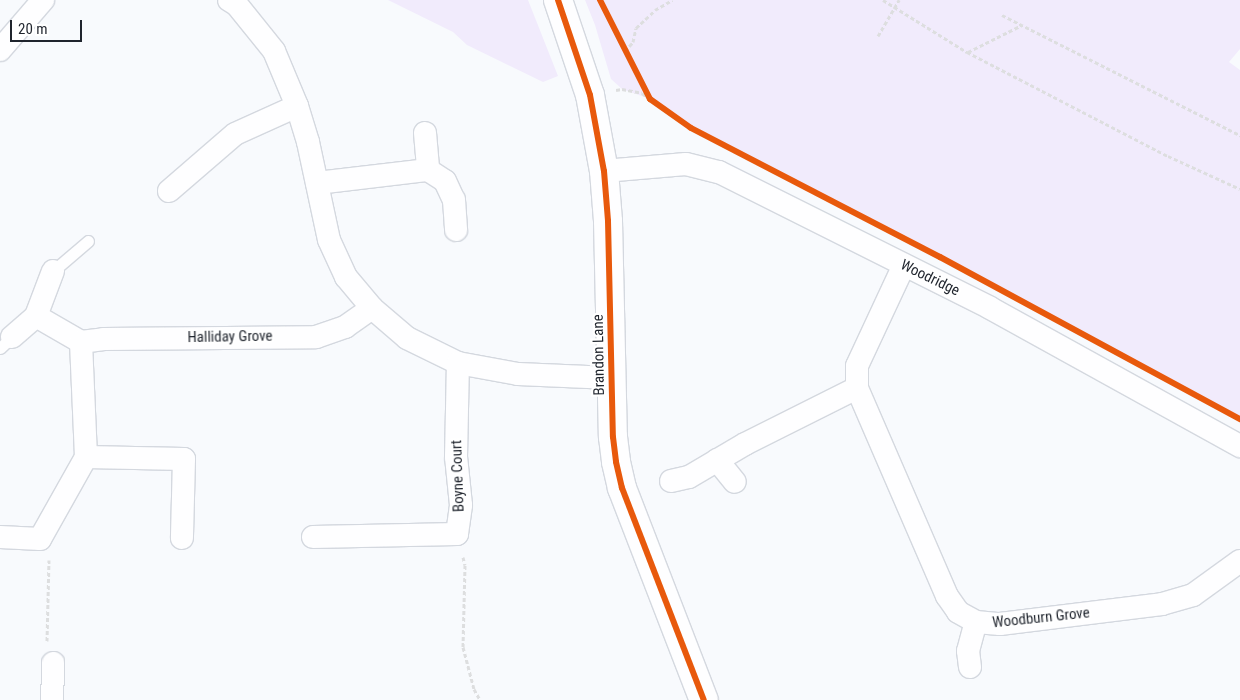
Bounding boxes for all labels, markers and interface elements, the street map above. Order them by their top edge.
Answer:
scale bar [12,10,85,42]
text: 20 m [18,20,48,38]
street label: Woodridge [897,256,963,300]
street label: Brandon Lane [589,314,609,396]
street label: Halliday Grove [187,327,273,347]
street label: Boyne Court [448,440,468,512]
street label: Woodburn Grove [991,604,1091,632]

